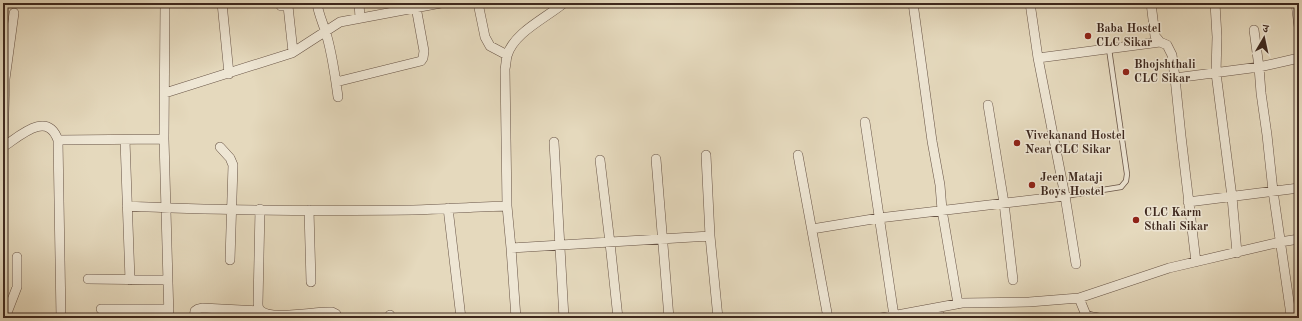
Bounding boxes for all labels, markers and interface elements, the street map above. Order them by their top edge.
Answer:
north arrow [1244,18,1284,58]
place label: Baba Hostel CLC Sikar [1096,23,1162,49]
text: उ [1261,24,1270,36]
marker: Baba Hostel CLC Sikar [1083,31,1093,41]
place label: Bhojshthali CLC Sikar [1134,59,1196,85]
marker: Bhojshthali CLC Sikar [1121,67,1131,77]
place label: Vivekanand Hostel Near CLC Sikar [1025,130,1126,156]
marker: Vivekanand Hostel Near CLC Sikar [1012,138,1022,148]
place label: Jeen Mataji Boys Hostel [1040,172,1105,198]
marker: Jeen Mataji Boys Hostel [1027,180,1037,190]
place label: CLC Karm Sthali Sikar [1144,207,1208,233]
marker: CLC Karm Sthali Sikar [1131,215,1141,225]

